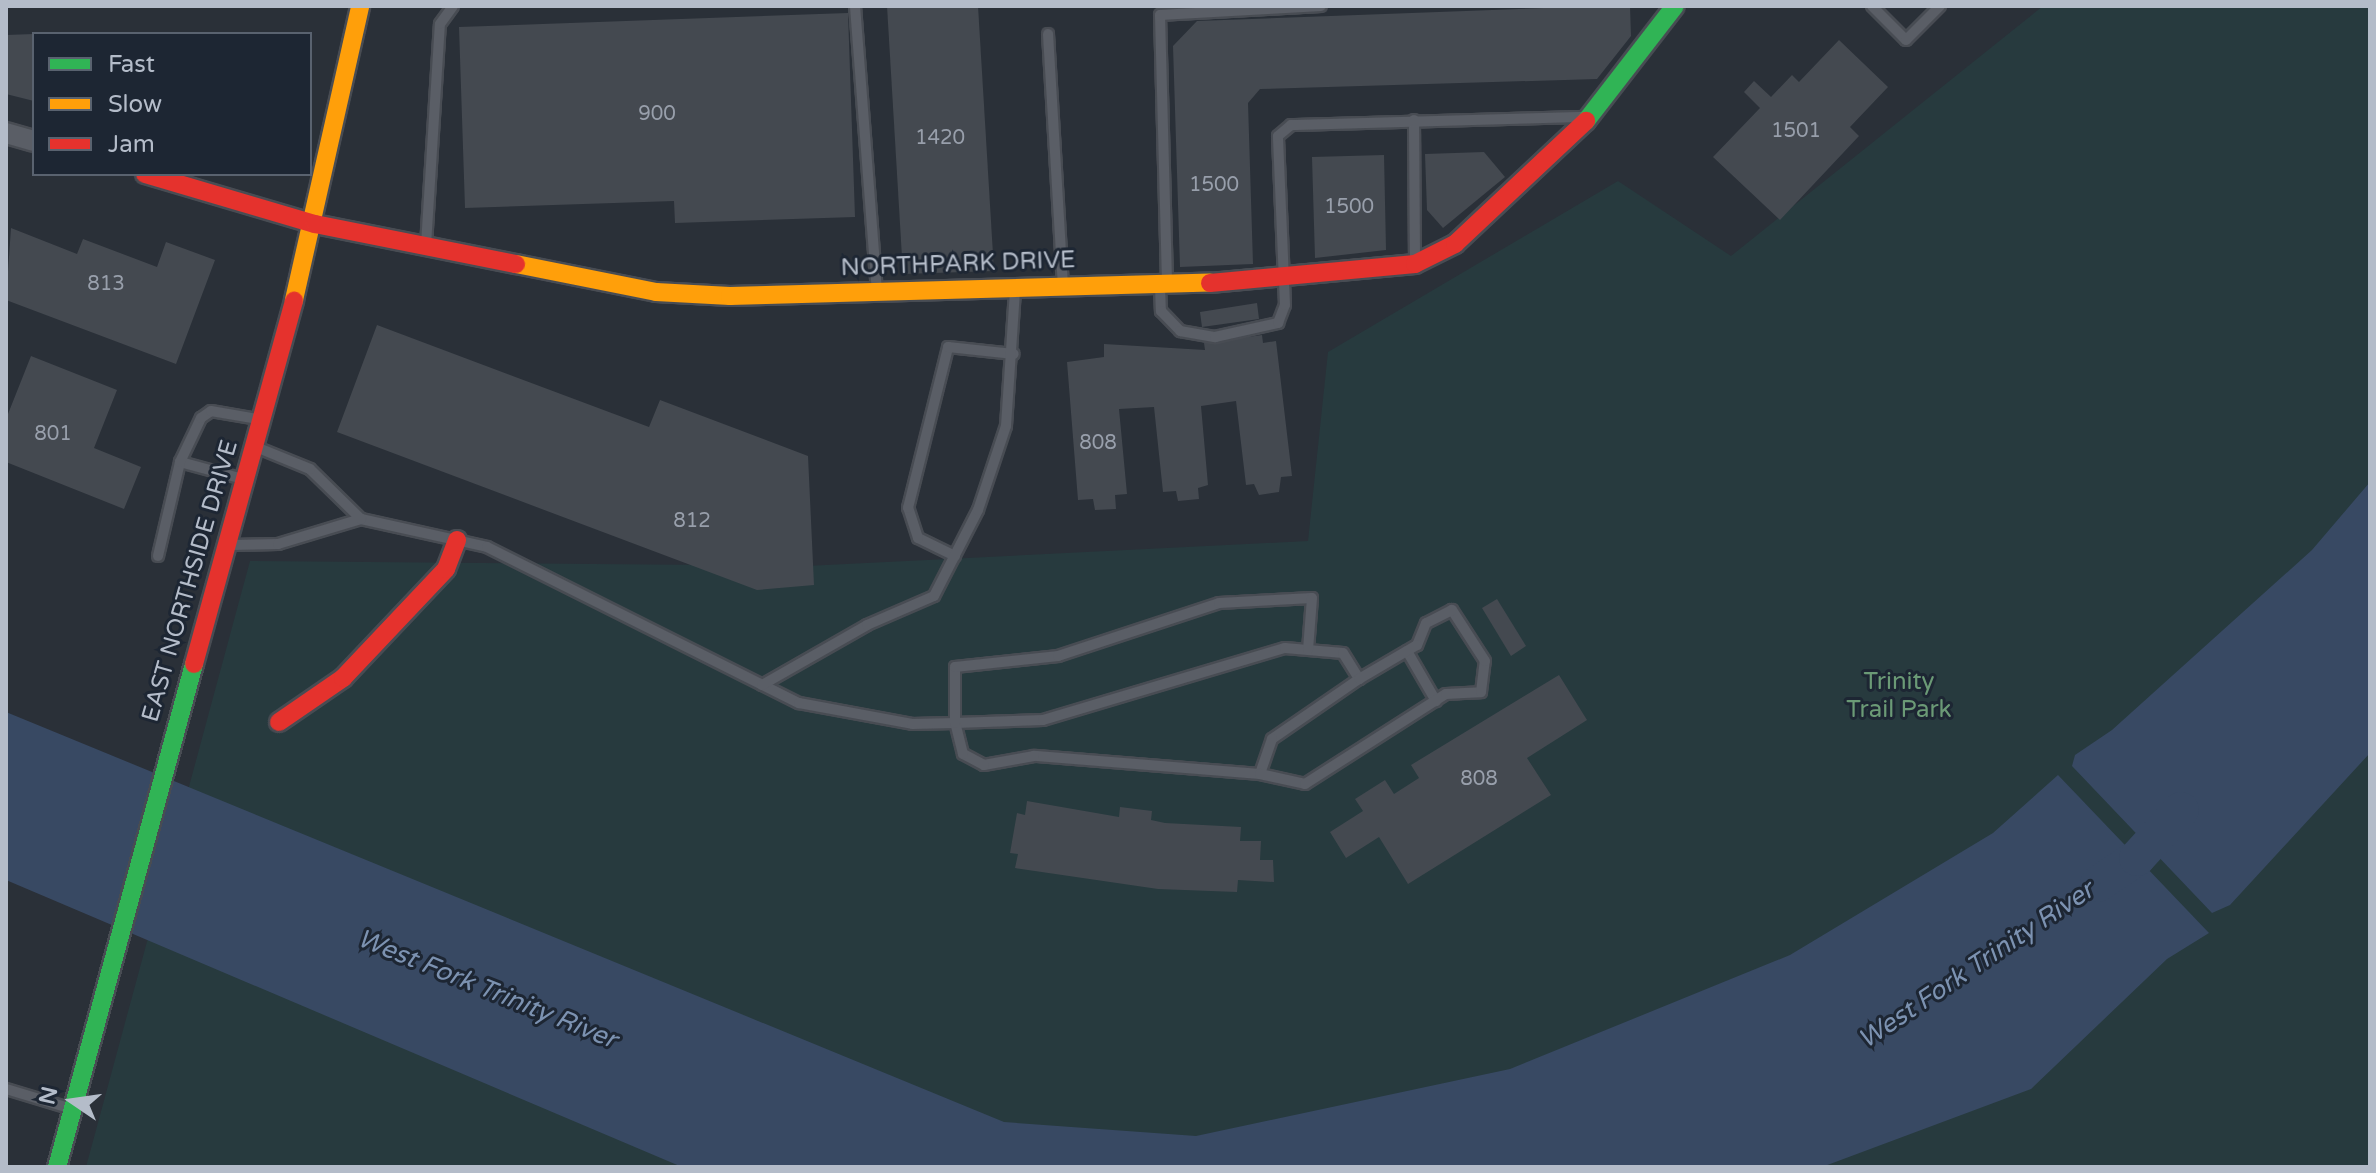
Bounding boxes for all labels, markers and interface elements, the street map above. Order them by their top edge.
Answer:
legend [32,32,312,176]
text: Fast [108,50,155,79]
text: Slow [108,90,162,119]
house number: 900 [638,102,676,126]
house number: 1501 [1771,119,1821,143]
house number: 1420 [915,126,965,150]
text: Jam [108,130,155,159]
house number: 1500 [1189,173,1239,197]
house number: 1500 [1324,195,1374,219]
street label: NORTHPARK DRIVE [840,246,1076,282]
house number: 813 [87,272,125,296]
house number: 801 [34,422,72,446]
house number: 808 [1079,431,1117,455]
street label: EAST NORTHSIDE DRIVE [136,437,244,725]
house number: 812 [673,509,711,533]
park label: Trinity Trail Park [1846,668,1952,724]
house number: 808 [1460,767,1498,791]
water label: West Fork Trinity River [1852,875,2100,1055]
water label: West Fork Trinity River [353,923,621,1055]
north arrow [32,1061,112,1141]
text: N [34,1084,63,1107]

